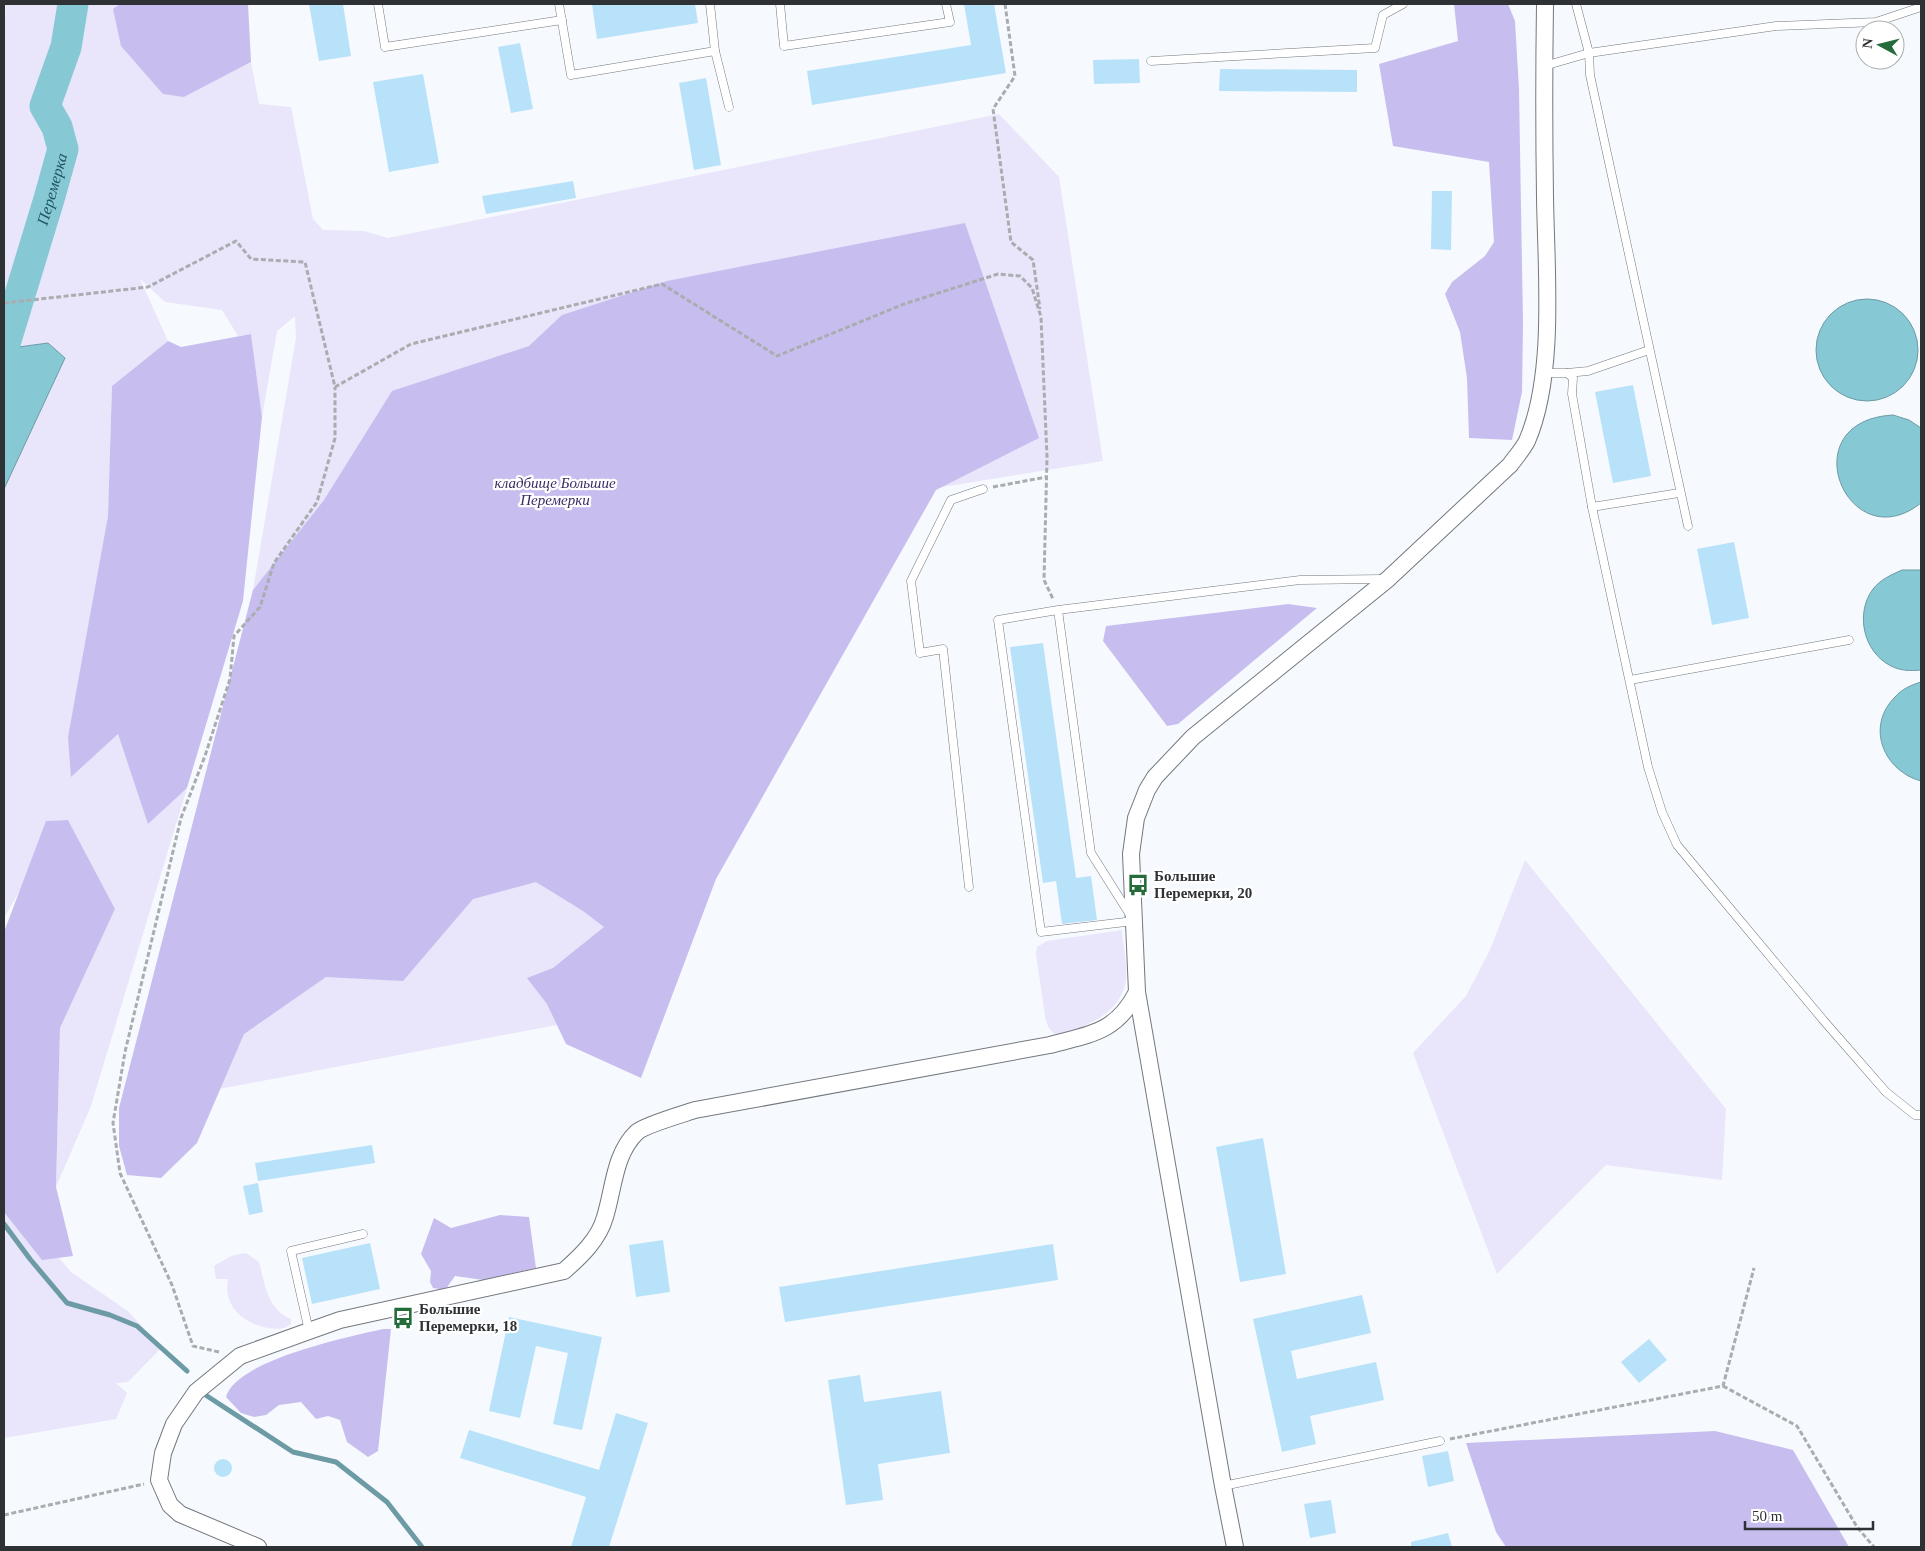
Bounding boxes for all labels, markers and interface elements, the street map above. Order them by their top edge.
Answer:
north arrow [1855,20,1905,70]
text: N [1860,38,1876,49]
water label: Перемерка [33,151,70,228]
park label: кладбище Большие Перемерки [494,475,616,508]
place label: Большие Перемерки, 20 [1154,868,1252,901]
bus stop icon: Большие Перемерки, 20 [1125,872,1151,898]
place label: Большие Перемерки, 18 [419,1301,517,1334]
bus stop icon: Большие Перемерки, 18 [390,1305,416,1331]
scale bar [1745,1498,1872,1530]
text: 50 m [1752,1508,1783,1524]

